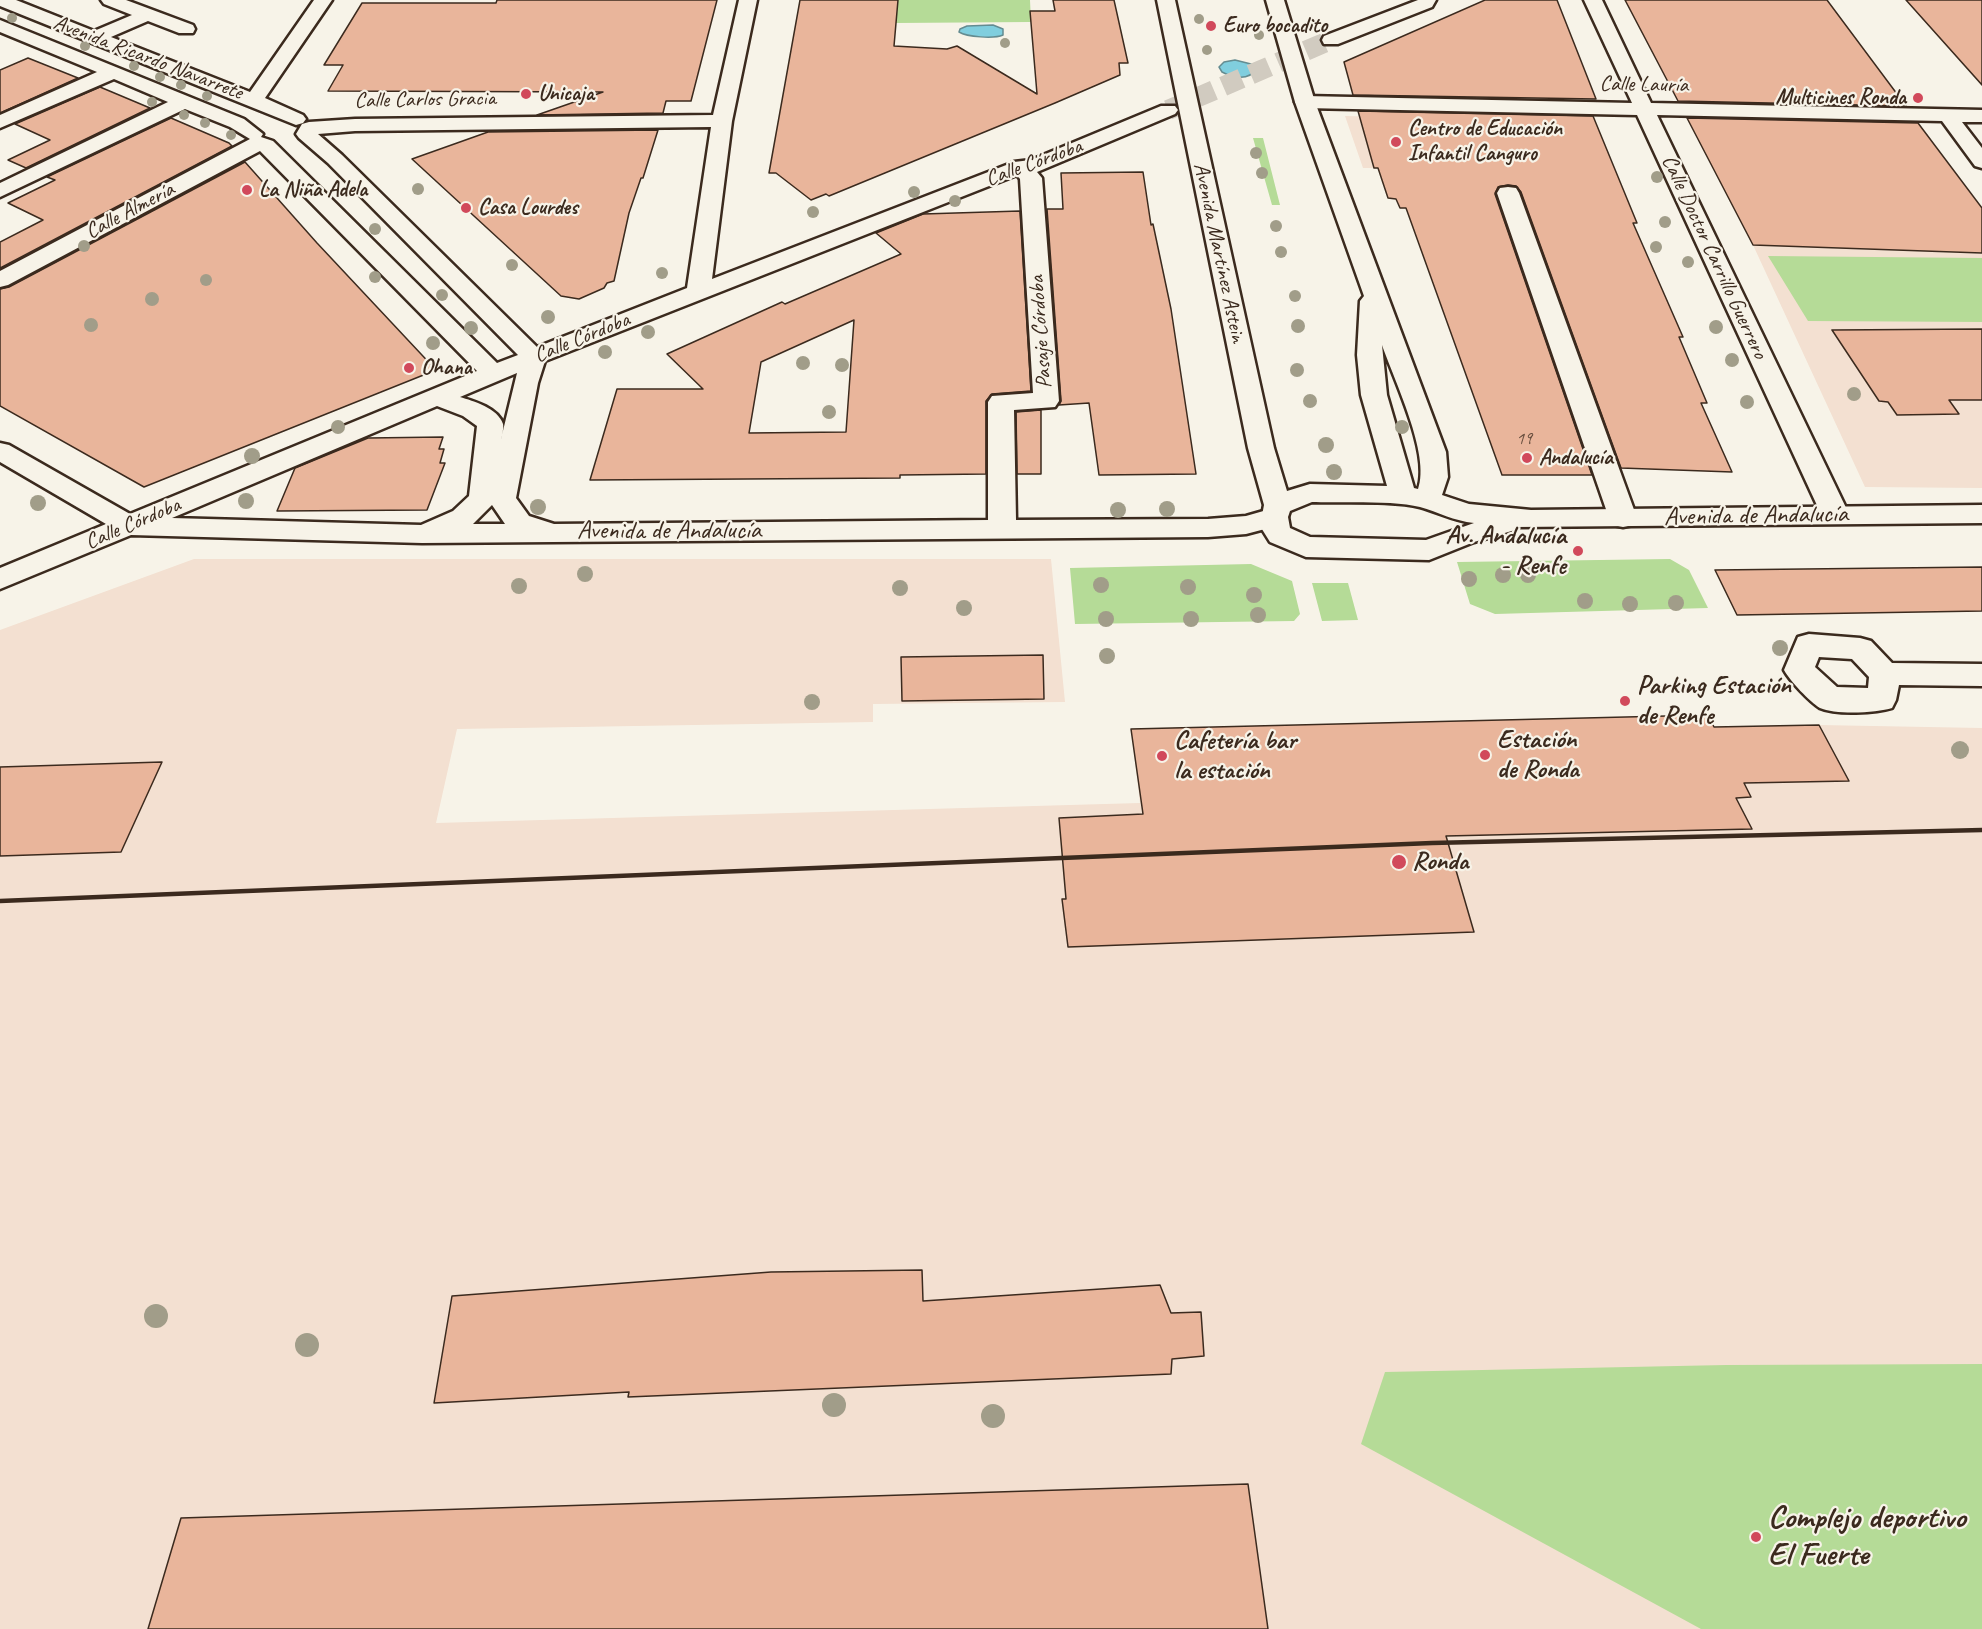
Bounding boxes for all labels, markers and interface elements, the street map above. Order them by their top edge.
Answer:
street label: Avenida Ricardo Navarrete [50,10,246,106]
place label: Euro bocadito [1223,13,1327,39]
marker: Euro bocadito [1204,19,1218,33]
street label: Calle Lauría [1599,71,1689,99]
place label: Unicaja [538,81,594,107]
place label: Multicines Ronda [1775,85,1906,111]
street label: Calle Carlos Gracia [354,86,496,114]
marker: Unicaja [519,87,533,101]
marker: Multicines Ronda [1911,91,1925,105]
place label: Centro de Educación Infantil Canguro [1408,116,1562,168]
street label: Calle Córdoba [982,133,1086,193]
marker: Centro de Educación Infantil Canguro [1389,135,1403,149]
street label: Calle Doctor Carrillo Guerrero [1655,151,1773,363]
street label: Avenida Martínez Astein [1187,161,1251,345]
street label: Calle Almería [81,177,179,245]
place label: La Niña Adela [259,177,367,203]
marker: La Niña Adela [240,183,254,197]
place label: Casa Lourdes [478,195,578,221]
marker: Casa Lourdes [459,201,473,215]
street label: Pasaje Córdoba [1024,275,1058,389]
street label: Calle Córdoba [530,307,634,369]
place label: Ohana [421,355,472,381]
marker: Ohana [402,361,416,375]
house number: 19 [1516,428,1532,450]
place label: Andalucía [1539,445,1613,471]
marker: Andalucía [1520,451,1534,465]
street label: Calle Córdoba [81,492,185,556]
street label: Avenida de Andalucía [1664,499,1848,533]
street label: Avenida de Andalucía [577,515,761,547]
place label: Av. Andalucía - Renfe [1446,520,1566,582]
marker: Av. Andalucía - Renfe [1571,544,1585,558]
place label: Parking Estación de Renfe [1637,670,1791,732]
marker: Parking Estación de Renfe [1618,694,1632,708]
place label: Estación de Ronda [1497,724,1579,786]
place label: Cafetería bar la estación [1174,725,1296,786]
marker: Estación de Ronda [1478,748,1492,762]
marker: Cafetería bar la estación [1155,749,1169,763]
place label: Ronda [1412,846,1468,878]
marker: Ronda [1390,853,1408,871]
place label: Complejo deportivo El Fuerte [1768,1500,1965,1575]
marker: Complejo deportivo El Fuerte [1749,1530,1763,1544]

